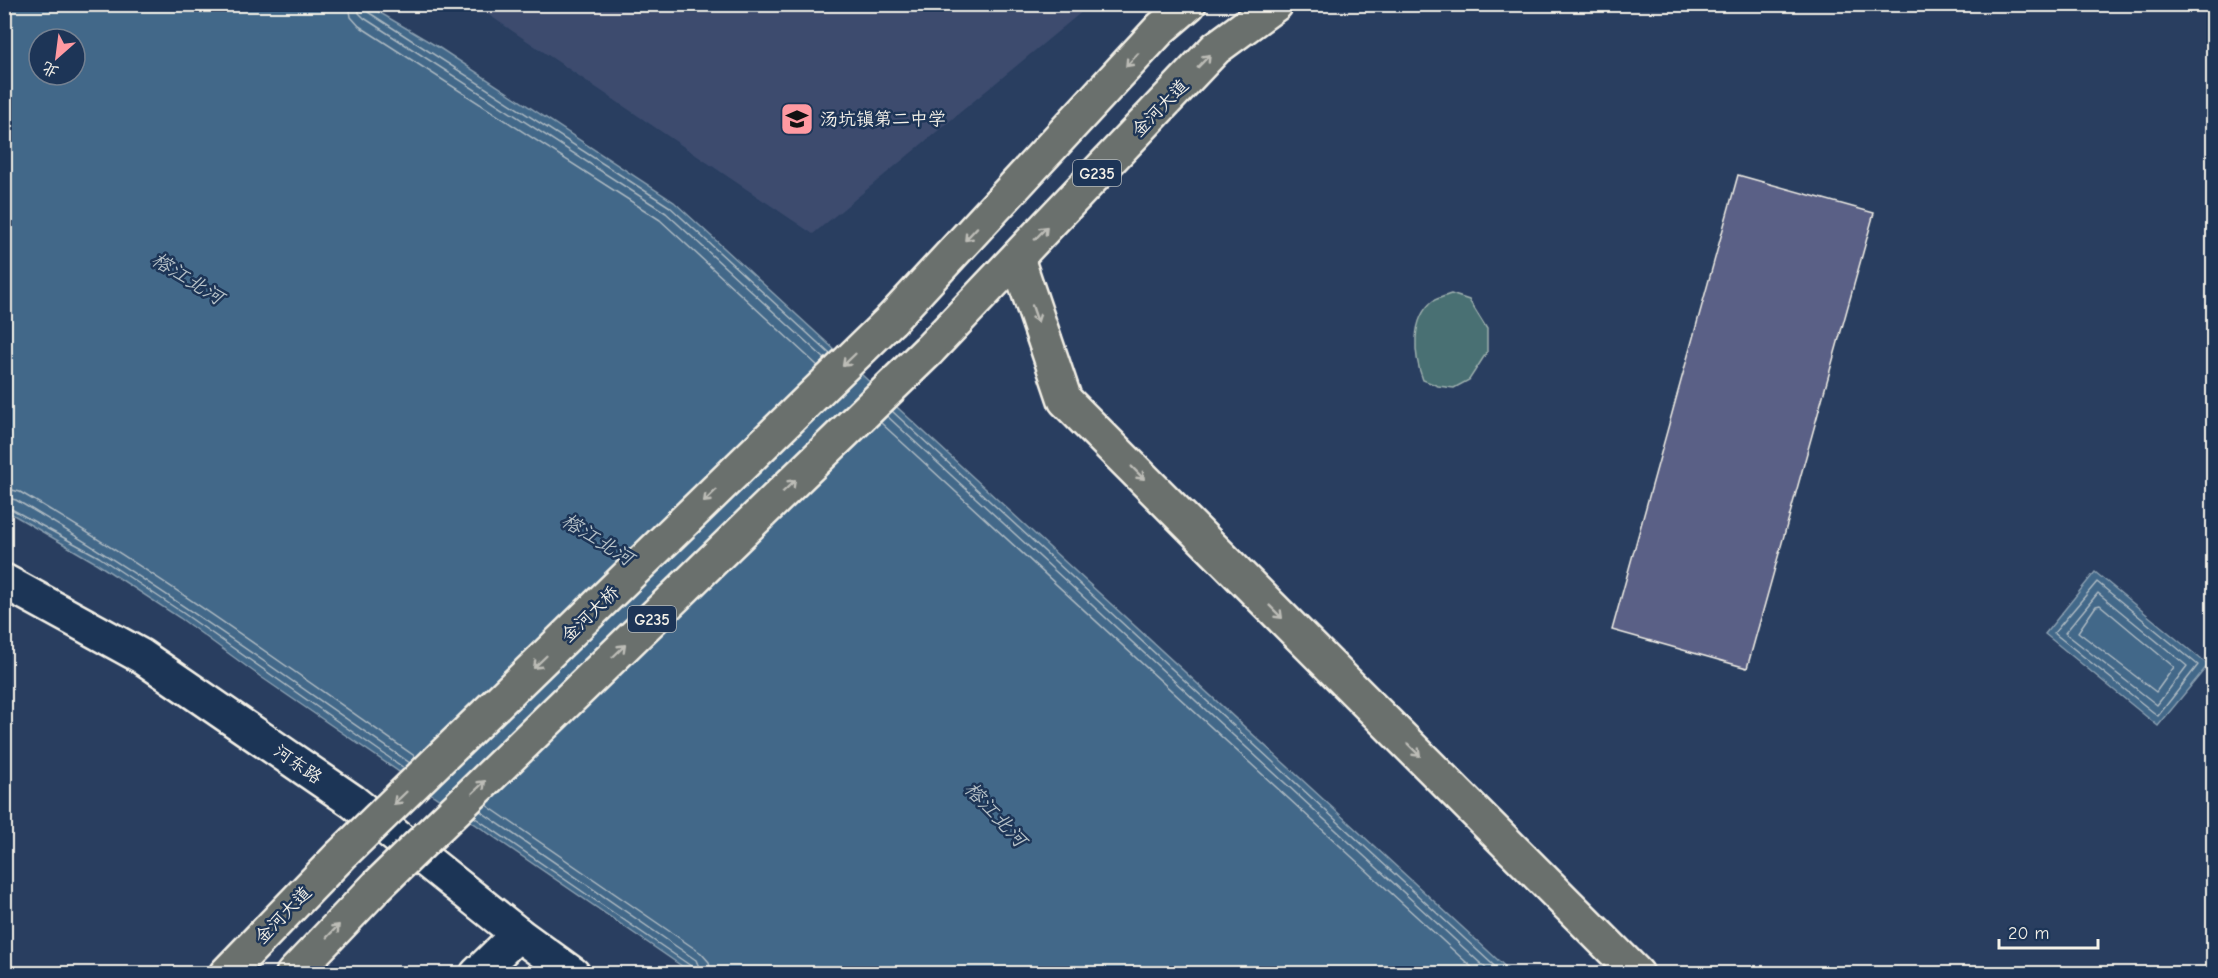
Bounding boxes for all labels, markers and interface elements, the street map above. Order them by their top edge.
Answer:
north arrow [27,27,87,87]
one-way arrow [1125,52,1139,67]
one-way arrow [1197,54,1211,69]
text: 北 [39,58,62,81]
street label: 金河大道 [1128,75,1193,142]
school or university icon: 汤坑镇第二中学 [779,101,815,137]
place label: 汤坑镇第二中学 [820,109,946,130]
road number: G235 [1073,160,1121,186]
one-way arrow [964,226,978,241]
one-way arrow [1033,226,1047,241]
water label: 榕江北河 [148,247,230,311]
one-way arrow [1031,304,1042,323]
one-way arrow [842,353,857,368]
one-way arrow [1131,466,1146,481]
one-way arrow [781,479,796,493]
one-way arrow [702,489,717,504]
water label: 榕江北河 [558,508,640,572]
street label: 金河大桥 [557,582,624,647]
one-way arrow [1268,604,1283,619]
road number: G235 [628,606,676,632]
one-way arrow [611,644,626,658]
one-way arrow [533,655,548,669]
street label: 河东路 [270,740,326,788]
one-way arrow [1406,742,1421,757]
water label: 榕江北河 [960,777,1033,854]
one-way arrow [471,780,486,794]
one-way arrow [393,791,408,805]
street label: 金河大道 [251,882,316,949]
scale bar [1999,912,2098,950]
text: 20 m [2008,923,2049,944]
one-way arrow [326,924,341,939]

